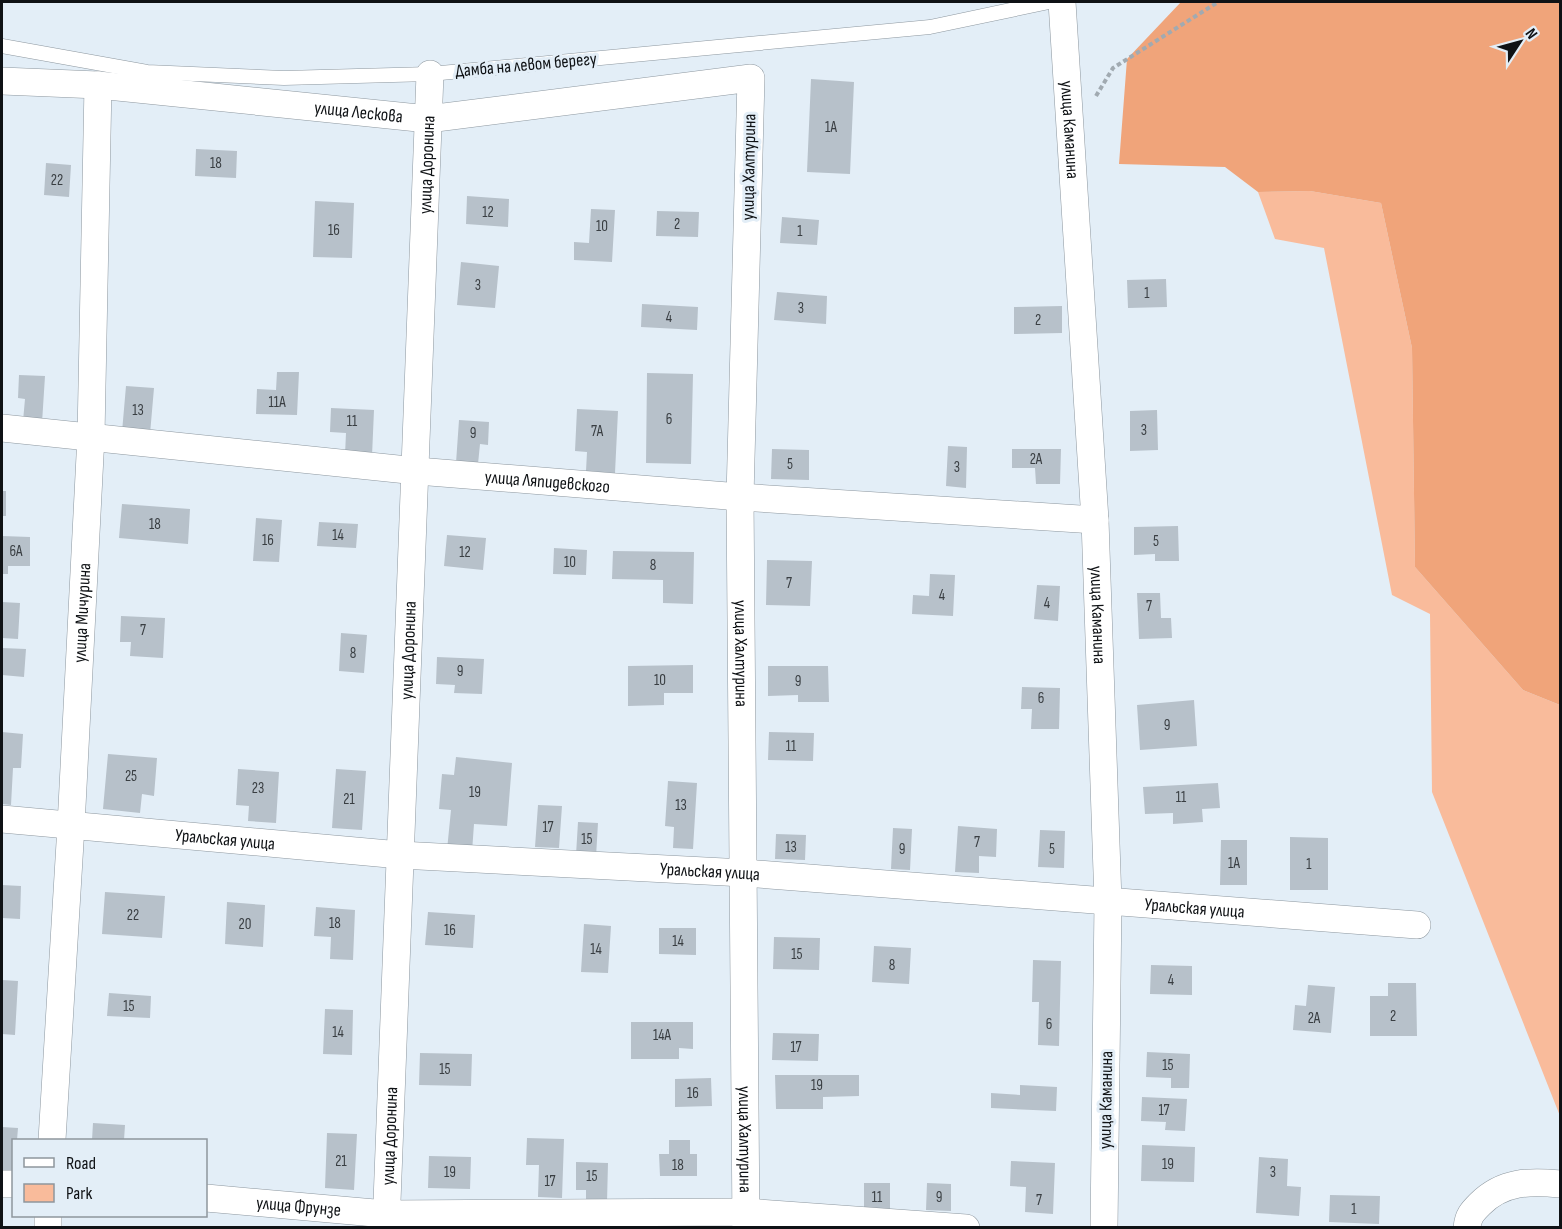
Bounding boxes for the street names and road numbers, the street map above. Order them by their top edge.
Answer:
street label: Дамба на левом берегу [454,48,598,82]
street label: улица Каманина [1057,80,1084,180]
street label: улица Лескова [313,97,404,127]
street label: улица Халтурина [738,113,760,221]
street label: улица Доронина [414,115,439,214]
street label: улица Ляпидевского [484,466,611,497]
street label: улица Мичурина [69,562,95,663]
street label: улица Каманина [1086,565,1110,664]
street label: улица Халтурина [730,600,752,707]
street label: улица Доронина [396,601,420,700]
street label: Уральская улица [174,824,276,854]
street label: Уральская улица [659,858,761,885]
street label: Уральская улица [1144,893,1245,922]
street label: улица Каманина [1095,1051,1117,1149]
street label: улица Доронина [377,1086,402,1186]
street label: улица Халтурина [734,1086,756,1193]
street label: улица Фрунзе [255,1192,342,1220]

